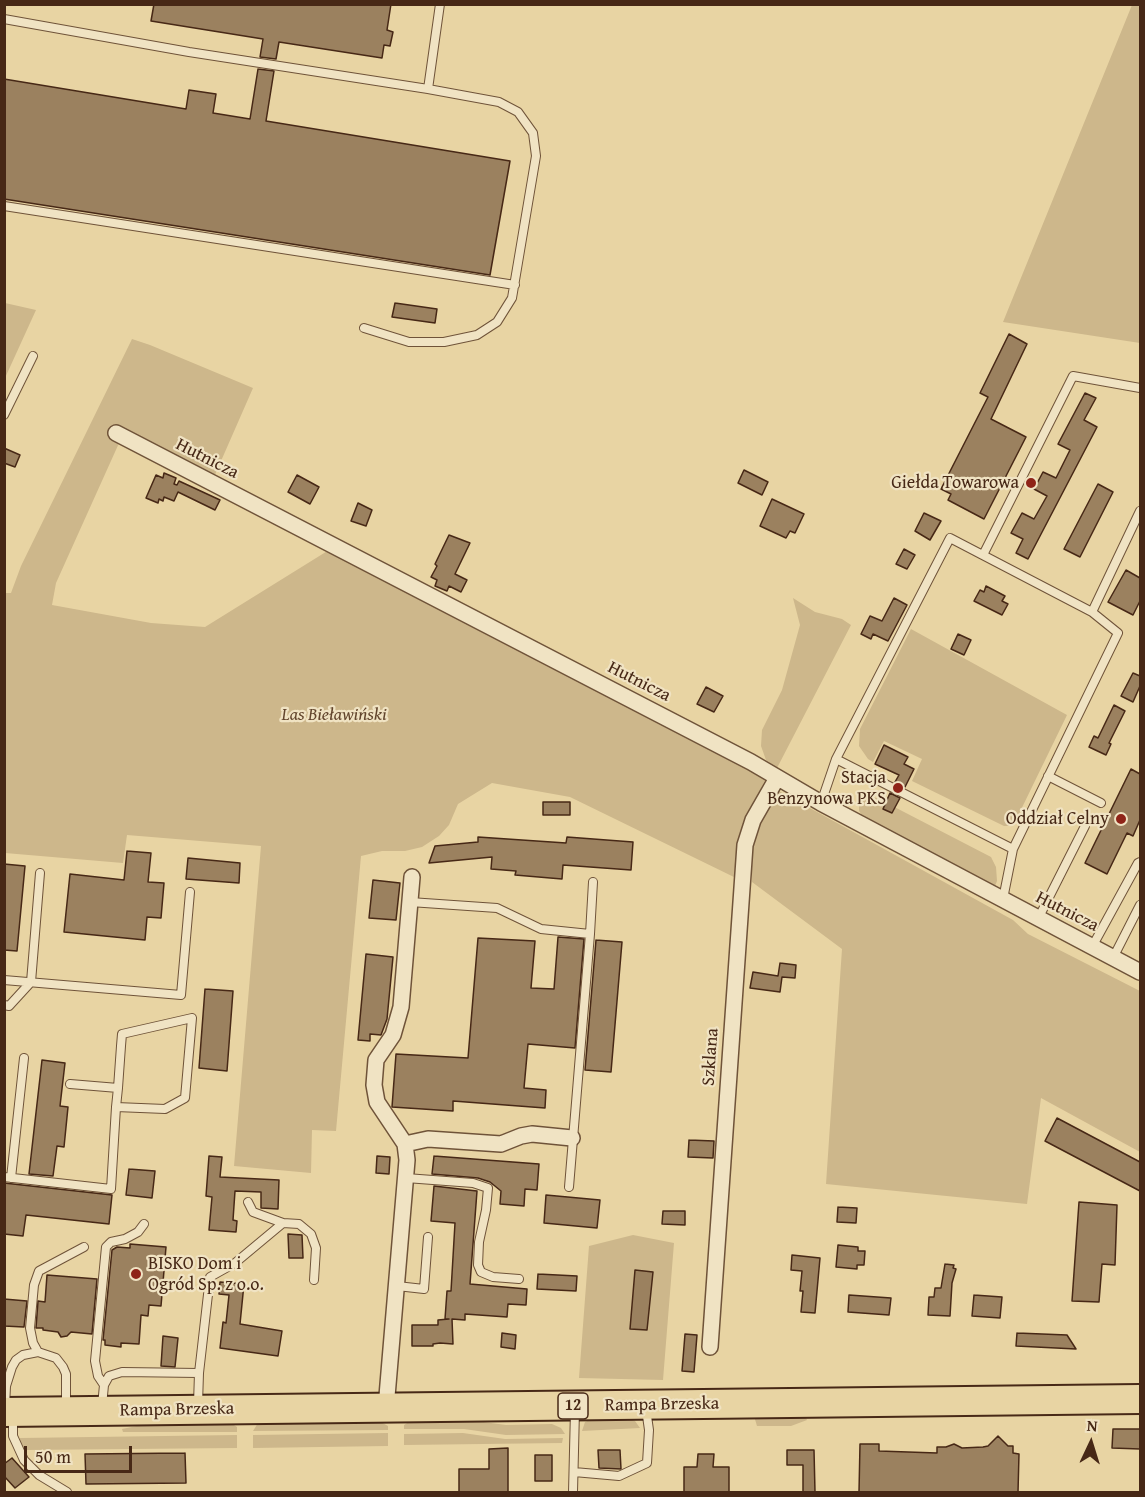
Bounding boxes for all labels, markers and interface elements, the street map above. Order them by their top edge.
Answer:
street label: Hutnicza [172,434,242,484]
place label: Giełda Towarowa [891,472,1019,494]
marker: Giełda Towarowa [1024,476,1038,490]
street label: Hutnicza [604,657,674,707]
park label: Las Bieławiński [281,704,387,726]
place label: Stacja Benzynowa PKS [767,767,886,810]
marker: Stacja Benzynowa PKS [891,781,905,795]
place label: Oddział Celny [1006,808,1109,830]
marker: Oddział Celny [1114,812,1128,826]
street label: Hutnicza [1032,887,1102,937]
street label: Szklana [698,1027,724,1087]
place label: BISKO Dom i Ogród Sp. z o.o. [148,1253,264,1296]
marker: BISKO Dom i Ogród Sp. z o.o. [129,1267,143,1281]
road number: 12 [558,1393,588,1419]
street label: Rampa Brzeska [605,1393,719,1417]
street label: Rampa Brzeska [120,1398,234,1422]
north arrow [1061,1413,1121,1473]
text: N [1086,1413,1098,1437]
scale bar [27,1434,135,1472]
text: 50 m [35,1443,71,1470]

